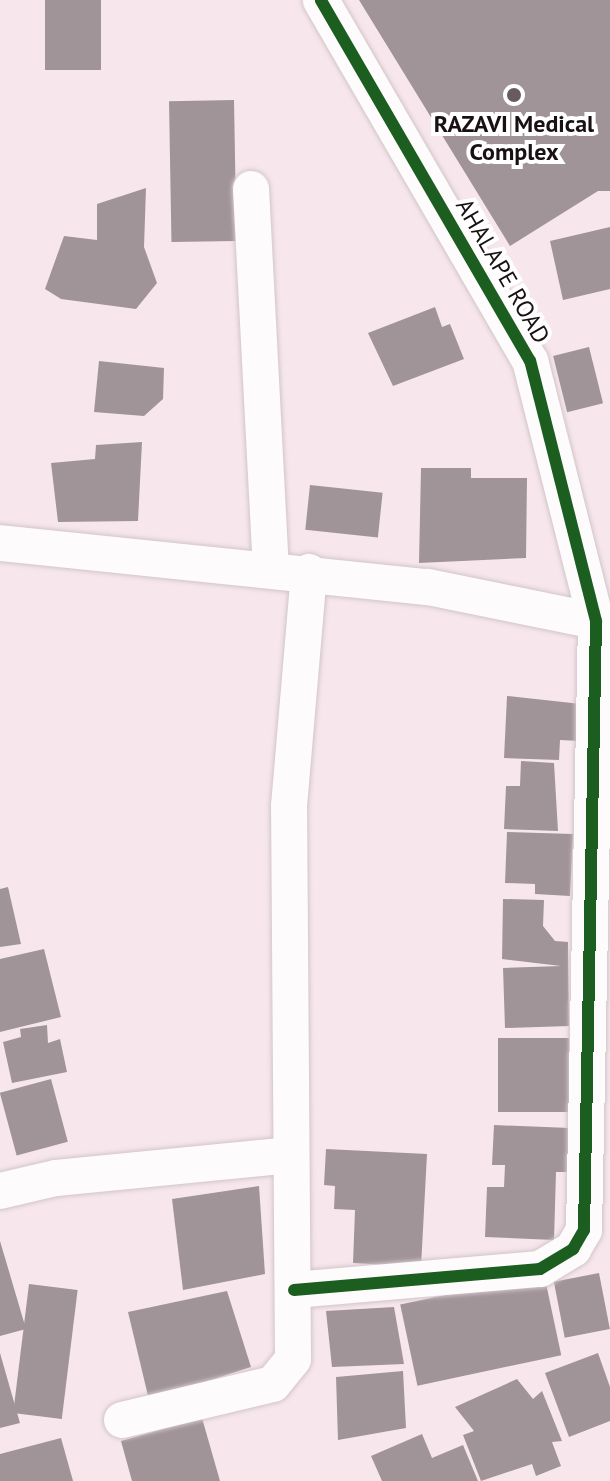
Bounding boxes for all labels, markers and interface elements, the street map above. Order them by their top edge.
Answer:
marker: RAZAVI Medical Complex [503,84,525,106]
place label: RAZAVI Medical Complex [434,110,594,166]
street label: AHALAPE ROAD [450,194,556,348]

